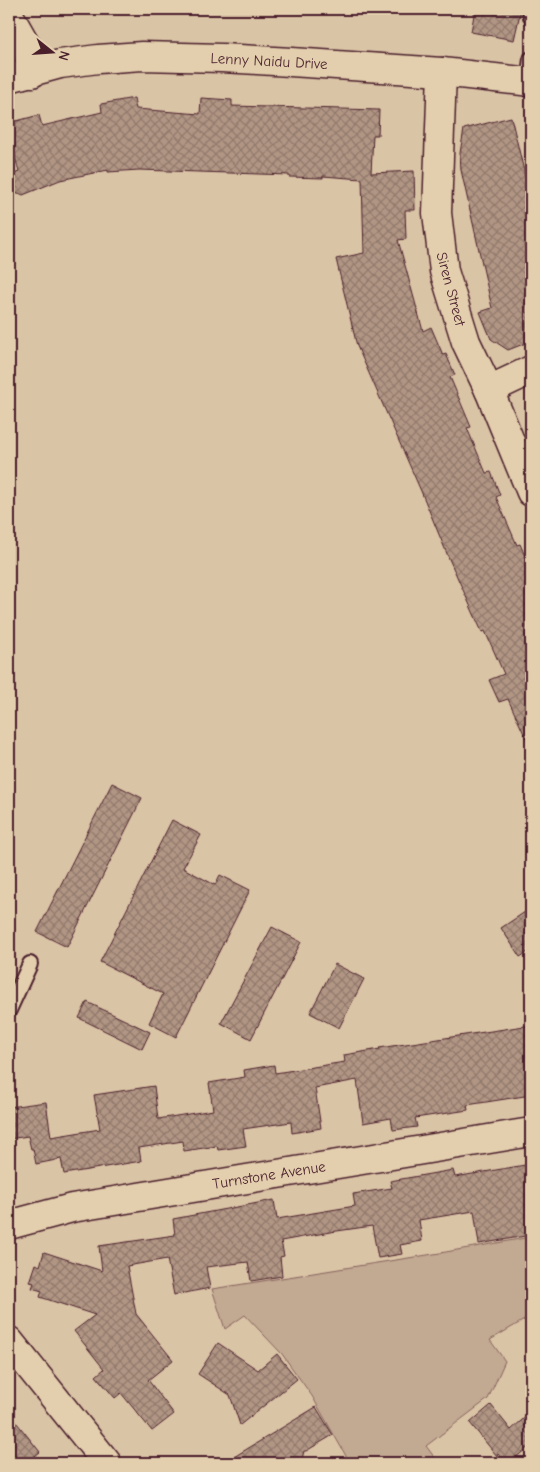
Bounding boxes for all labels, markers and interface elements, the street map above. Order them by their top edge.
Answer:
north arrow [28,28,78,78]
text: N [54,49,73,63]
street label: Lenny Naidu Drive [210,49,328,73]
street label: Siren Street [433,250,470,329]
street label: Turnstone Avenue [211,1157,327,1193]

